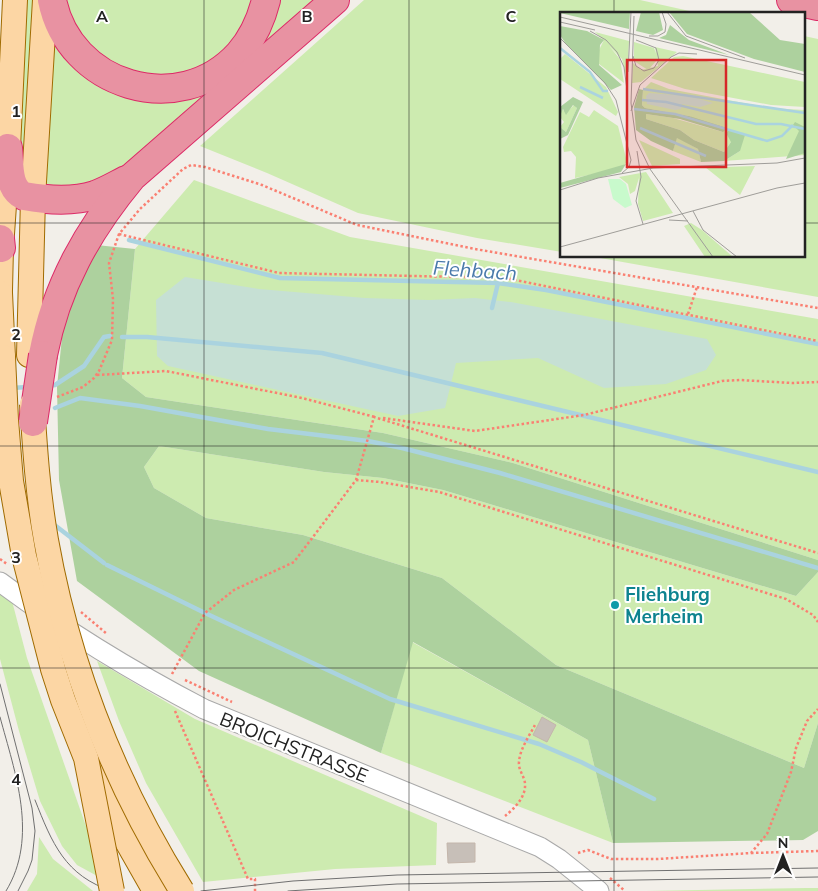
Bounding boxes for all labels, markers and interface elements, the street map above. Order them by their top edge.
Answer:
text: A [96,6,108,26]
text: B [301,6,313,26]
text: C [506,6,517,26]
inset map [560,12,806,258]
text: 1 [11,101,21,121]
water label: Flehbach [432,255,518,285]
text: 2 [11,324,21,344]
text: 3 [11,547,21,567]
place label: Fliehburg Merheim [625,582,710,628]
marker: Fliehburg Merheim [609,599,621,611]
street label: BROICHSTRASSE [216,706,372,788]
text: 4 [11,769,21,789]
north arrow [758,831,808,881]
text: N [778,834,788,852]

